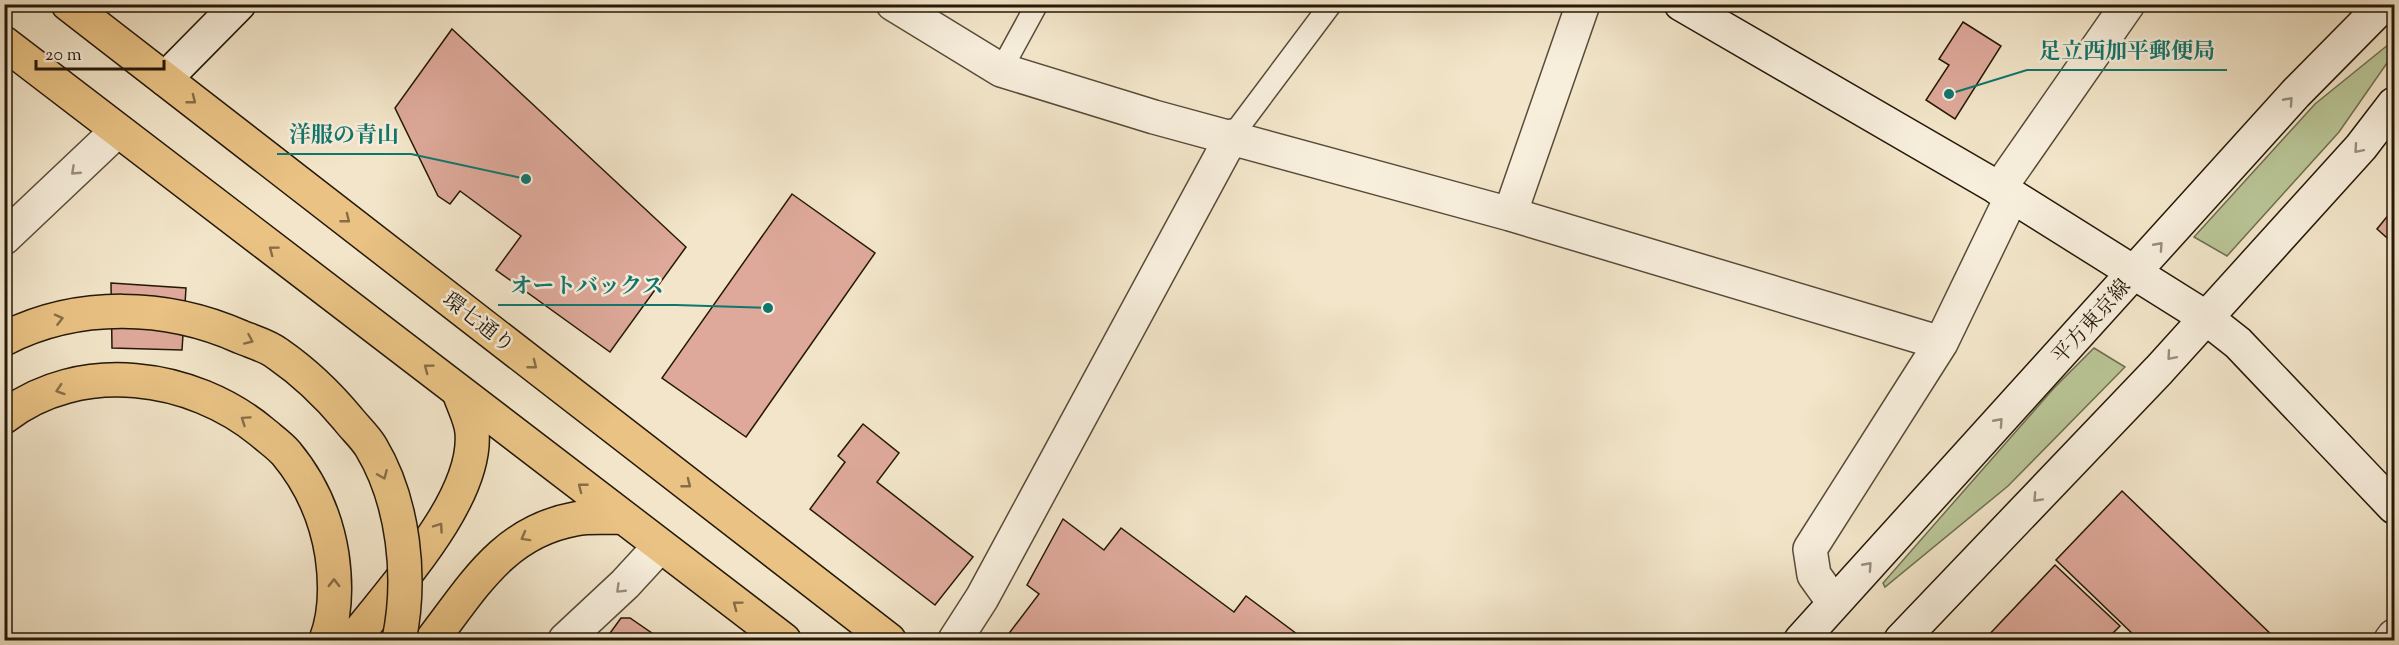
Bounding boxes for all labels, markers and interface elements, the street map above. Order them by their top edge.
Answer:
callout: 足立西加平郵便局 [2027,30,2227,70]
scale bar [36,33,164,71]
text: 足立西加平郵便局 [2039,37,2215,69]
text: 20 m [45,43,82,69]
one-way arrow [185,92,196,103]
one-way arrow [2282,97,2293,108]
callout: 洋服の青山 [277,114,411,154]
text: 洋服の青山 [289,121,399,153]
one-way arrow [2354,142,2365,153]
one-way arrow [71,164,81,175]
one-way arrow [339,212,350,223]
one-way arrow [2152,242,2163,253]
one-way arrow [268,246,279,257]
callout: オートバックス [498,265,676,305]
text: オートバックス [510,272,664,304]
street label: 平方東京線 [2046,273,2139,371]
street label: 環七通り [435,286,520,361]
one-way arrow [54,313,64,326]
one-way arrow [242,333,253,345]
one-way arrow [2167,349,2178,360]
one-way arrow [526,357,537,368]
one-way arrow [423,365,434,376]
one-way arrow [55,383,66,395]
one-way arrow [241,415,251,427]
one-way arrow [1992,418,2003,428]
one-way arrow [376,469,388,480]
one-way arrow [680,477,691,488]
one-way arrow [578,483,589,494]
one-way arrow [2033,491,2044,502]
one-way arrow [432,523,443,534]
one-way arrow [520,530,531,541]
one-way arrow [1861,562,1872,572]
one-way arrow [328,579,340,588]
one-way arrow [616,581,627,592]
one-way arrow [733,602,744,613]

